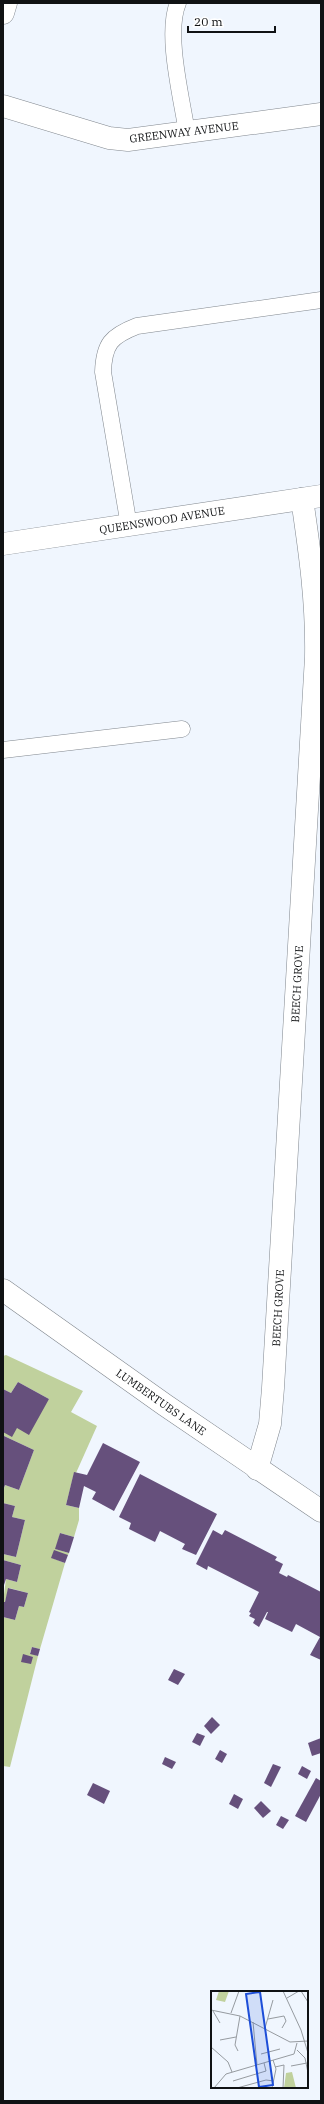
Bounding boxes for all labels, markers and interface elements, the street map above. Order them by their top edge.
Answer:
scale bar [188,8,275,34]
text: 20 m [194,14,223,29]
street label: GREENWAY AVENUE [129,118,239,146]
street label: QUEENSWOOD AVENUE [98,503,226,537]
street label: BEECH GROVE [288,945,306,1023]
street label: BEECH GROVE [269,1269,287,1347]
street label: LUMBERTUBS LANE [113,1366,209,1438]
inset map [211,1991,308,2088]

